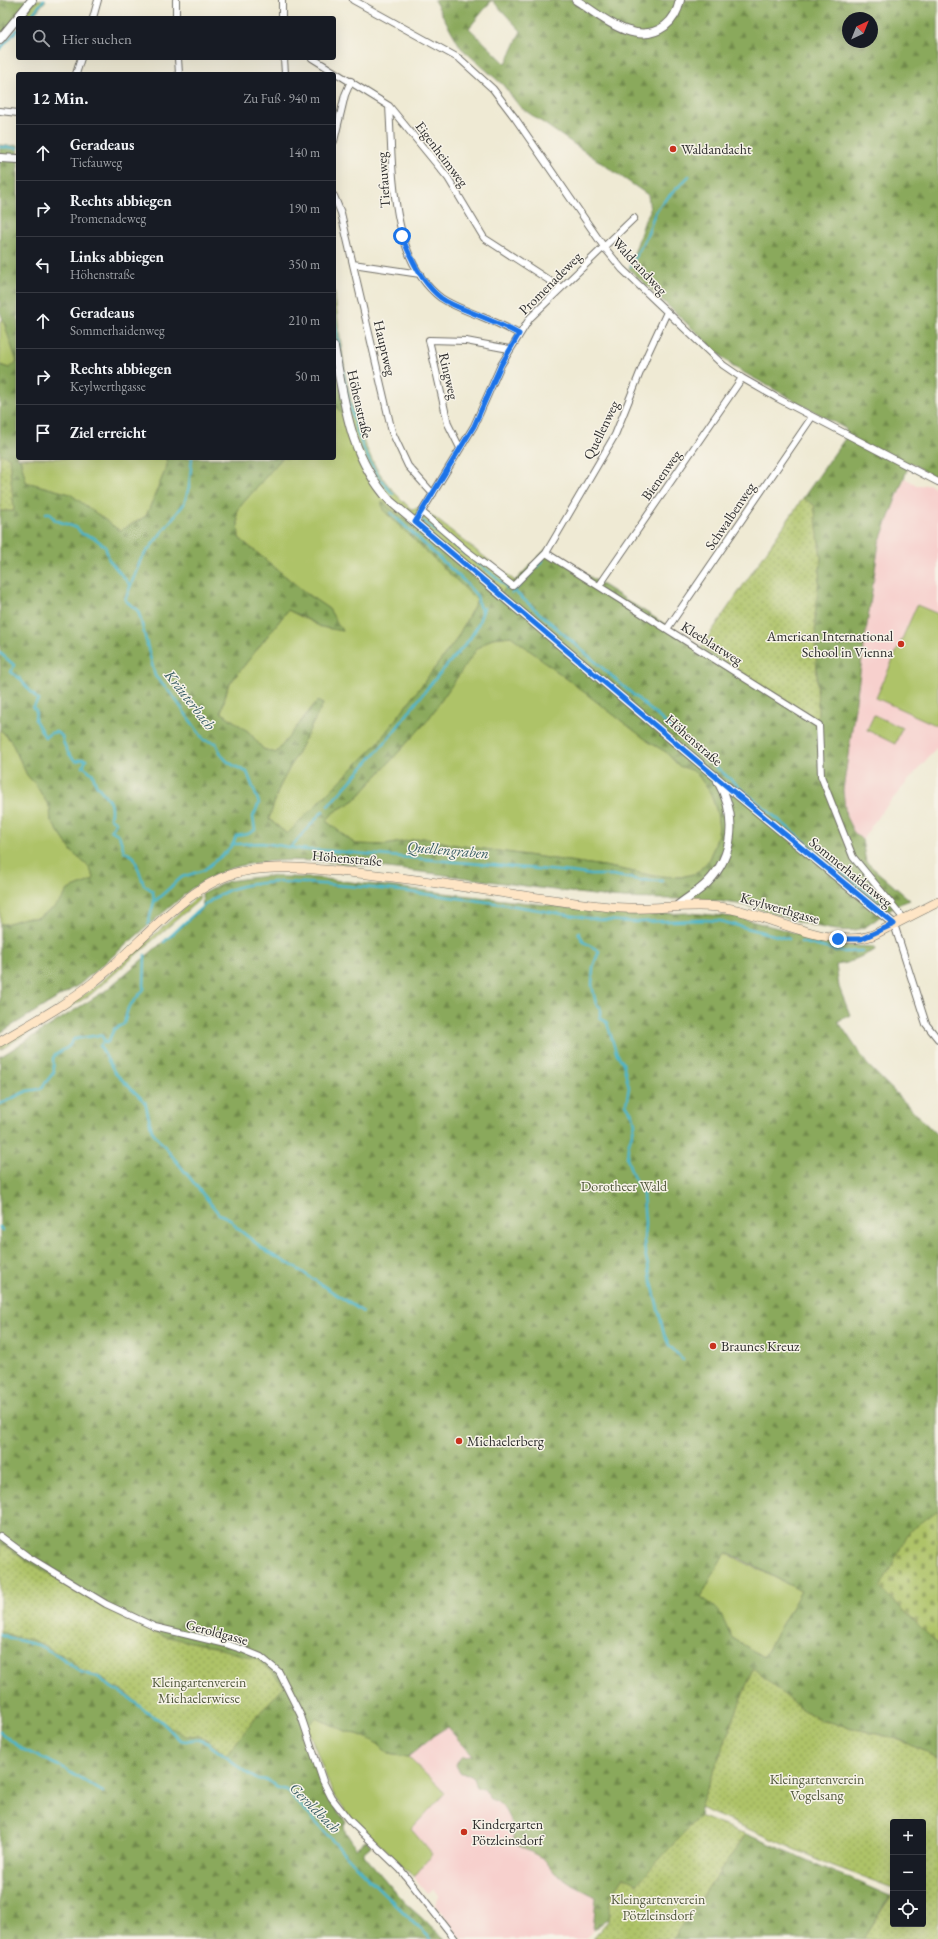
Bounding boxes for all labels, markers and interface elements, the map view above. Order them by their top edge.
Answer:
north arrow [842,12,878,48]
search box [16,16,336,60]
icon: search [30,27,52,49]
text: Hier suchen [62,29,132,48]
text: 12 Min. [32,87,88,109]
text: Zu Fuß · 940 m [243,90,320,107]
street label: Eigenheimweg [411,118,473,191]
text: Geradeaus [70,135,134,154]
place label: Waldandacht [681,140,752,158]
icon: ahead [32,142,54,164]
text: 140 m [289,144,320,161]
marker: Waldandacht [668,144,678,154]
street label: Tiefauweg [372,150,394,209]
text: Tiefauweg [70,154,122,171]
text: Rechts abbiegen [70,191,172,210]
icon: right [32,198,54,220]
text: 190 m [289,200,320,217]
text: Promenadeweg [70,210,146,227]
route start [393,227,411,245]
street label: Waldrandweg [609,233,672,299]
text: Links abbiegen [70,247,164,266]
street label: Promenadeweg [515,247,586,318]
icon: left [32,254,54,276]
text: 350 m [289,256,320,273]
text: Höhenstraße [70,266,135,283]
text: Geradeaus [70,303,134,322]
icon: ahead [32,310,54,332]
text: 210 m [289,312,320,329]
street label: Hauptweg [370,318,400,379]
text: Sommerhaidenweg [70,322,165,339]
street label: Ringweg [435,351,463,402]
text: Rechts abbiegen [70,359,172,378]
icon: right [32,366,54,388]
text: 50 m [295,368,320,385]
street label: Höhenstraße [343,368,377,441]
text: Keylwerthgasse [70,378,146,395]
street label: Quellenweg [579,397,623,463]
icon: arrive [32,422,54,444]
text: Ziel erreicht [70,423,146,442]
street label: Bienenweg [637,445,685,504]
street label: Schwalbenweg [701,478,760,553]
street label: Kleeblattweg [678,617,747,669]
place label: American International School in Vienna [766,627,894,661]
marker: American International School in Vienna [896,639,906,649]
water label: Kräuterbach [160,665,220,734]
street label: Höhenstraße [662,710,727,770]
street label: Sommerhaidenweg [806,833,897,912]
water label: Quellengraben [406,836,490,863]
street label: Höhenstraße [311,846,383,870]
street label: Keylwerthgasse [738,888,822,928]
route end [829,930,847,948]
park label: Dorotheer Wald [581,1177,668,1195]
place label: Braunes Kreuz [721,1337,800,1355]
marker: Braunes Kreuz [708,1341,718,1351]
place label: Michaelerberg [467,1432,545,1450]
marker: Michaelerberg [454,1436,464,1446]
street label: Geroldgasse [184,1615,251,1649]
park label: Kleingartenverein Michaelerwiese [152,1673,247,1707]
park label: Kleingartenverein Vogelsang [770,1770,865,1804]
water label: Geroldbach [286,1778,345,1838]
place label: Kindergarten Pötzleinsdorf [472,1815,544,1849]
map controls [890,1819,926,1927]
button: + [890,1819,926,1855]
marker: Kindergarten Pötzleinsdorf [459,1827,469,1837]
button: − [890,1855,926,1891]
park label: Kleingartenverein Pötzleinsdorf [611,1890,706,1924]
button: locate [890,1891,926,1927]

